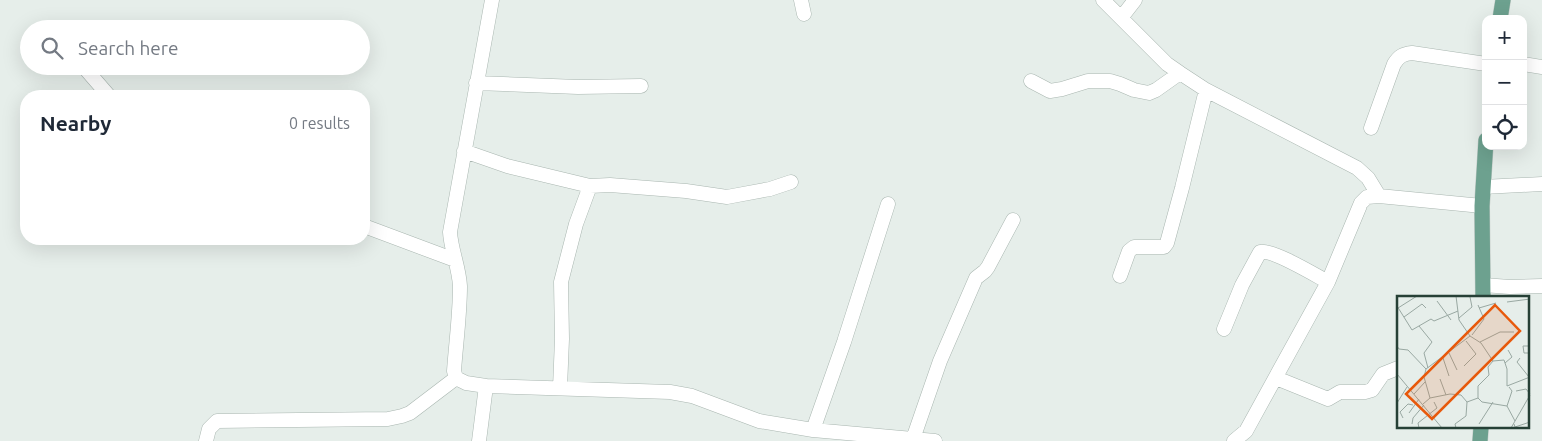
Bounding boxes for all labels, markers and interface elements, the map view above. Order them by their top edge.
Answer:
map controls [1482,15,1527,150]
button: + [1482,15,1527,60]
search box [20,20,370,75]
icon: search [38,34,66,62]
text: Search here [78,37,178,59]
button: − [1482,60,1527,105]
button: locate [1482,105,1527,150]
text: Nearby [40,111,111,135]
text: 0 results [289,114,350,132]
inset map [1397,296,1530,428]

